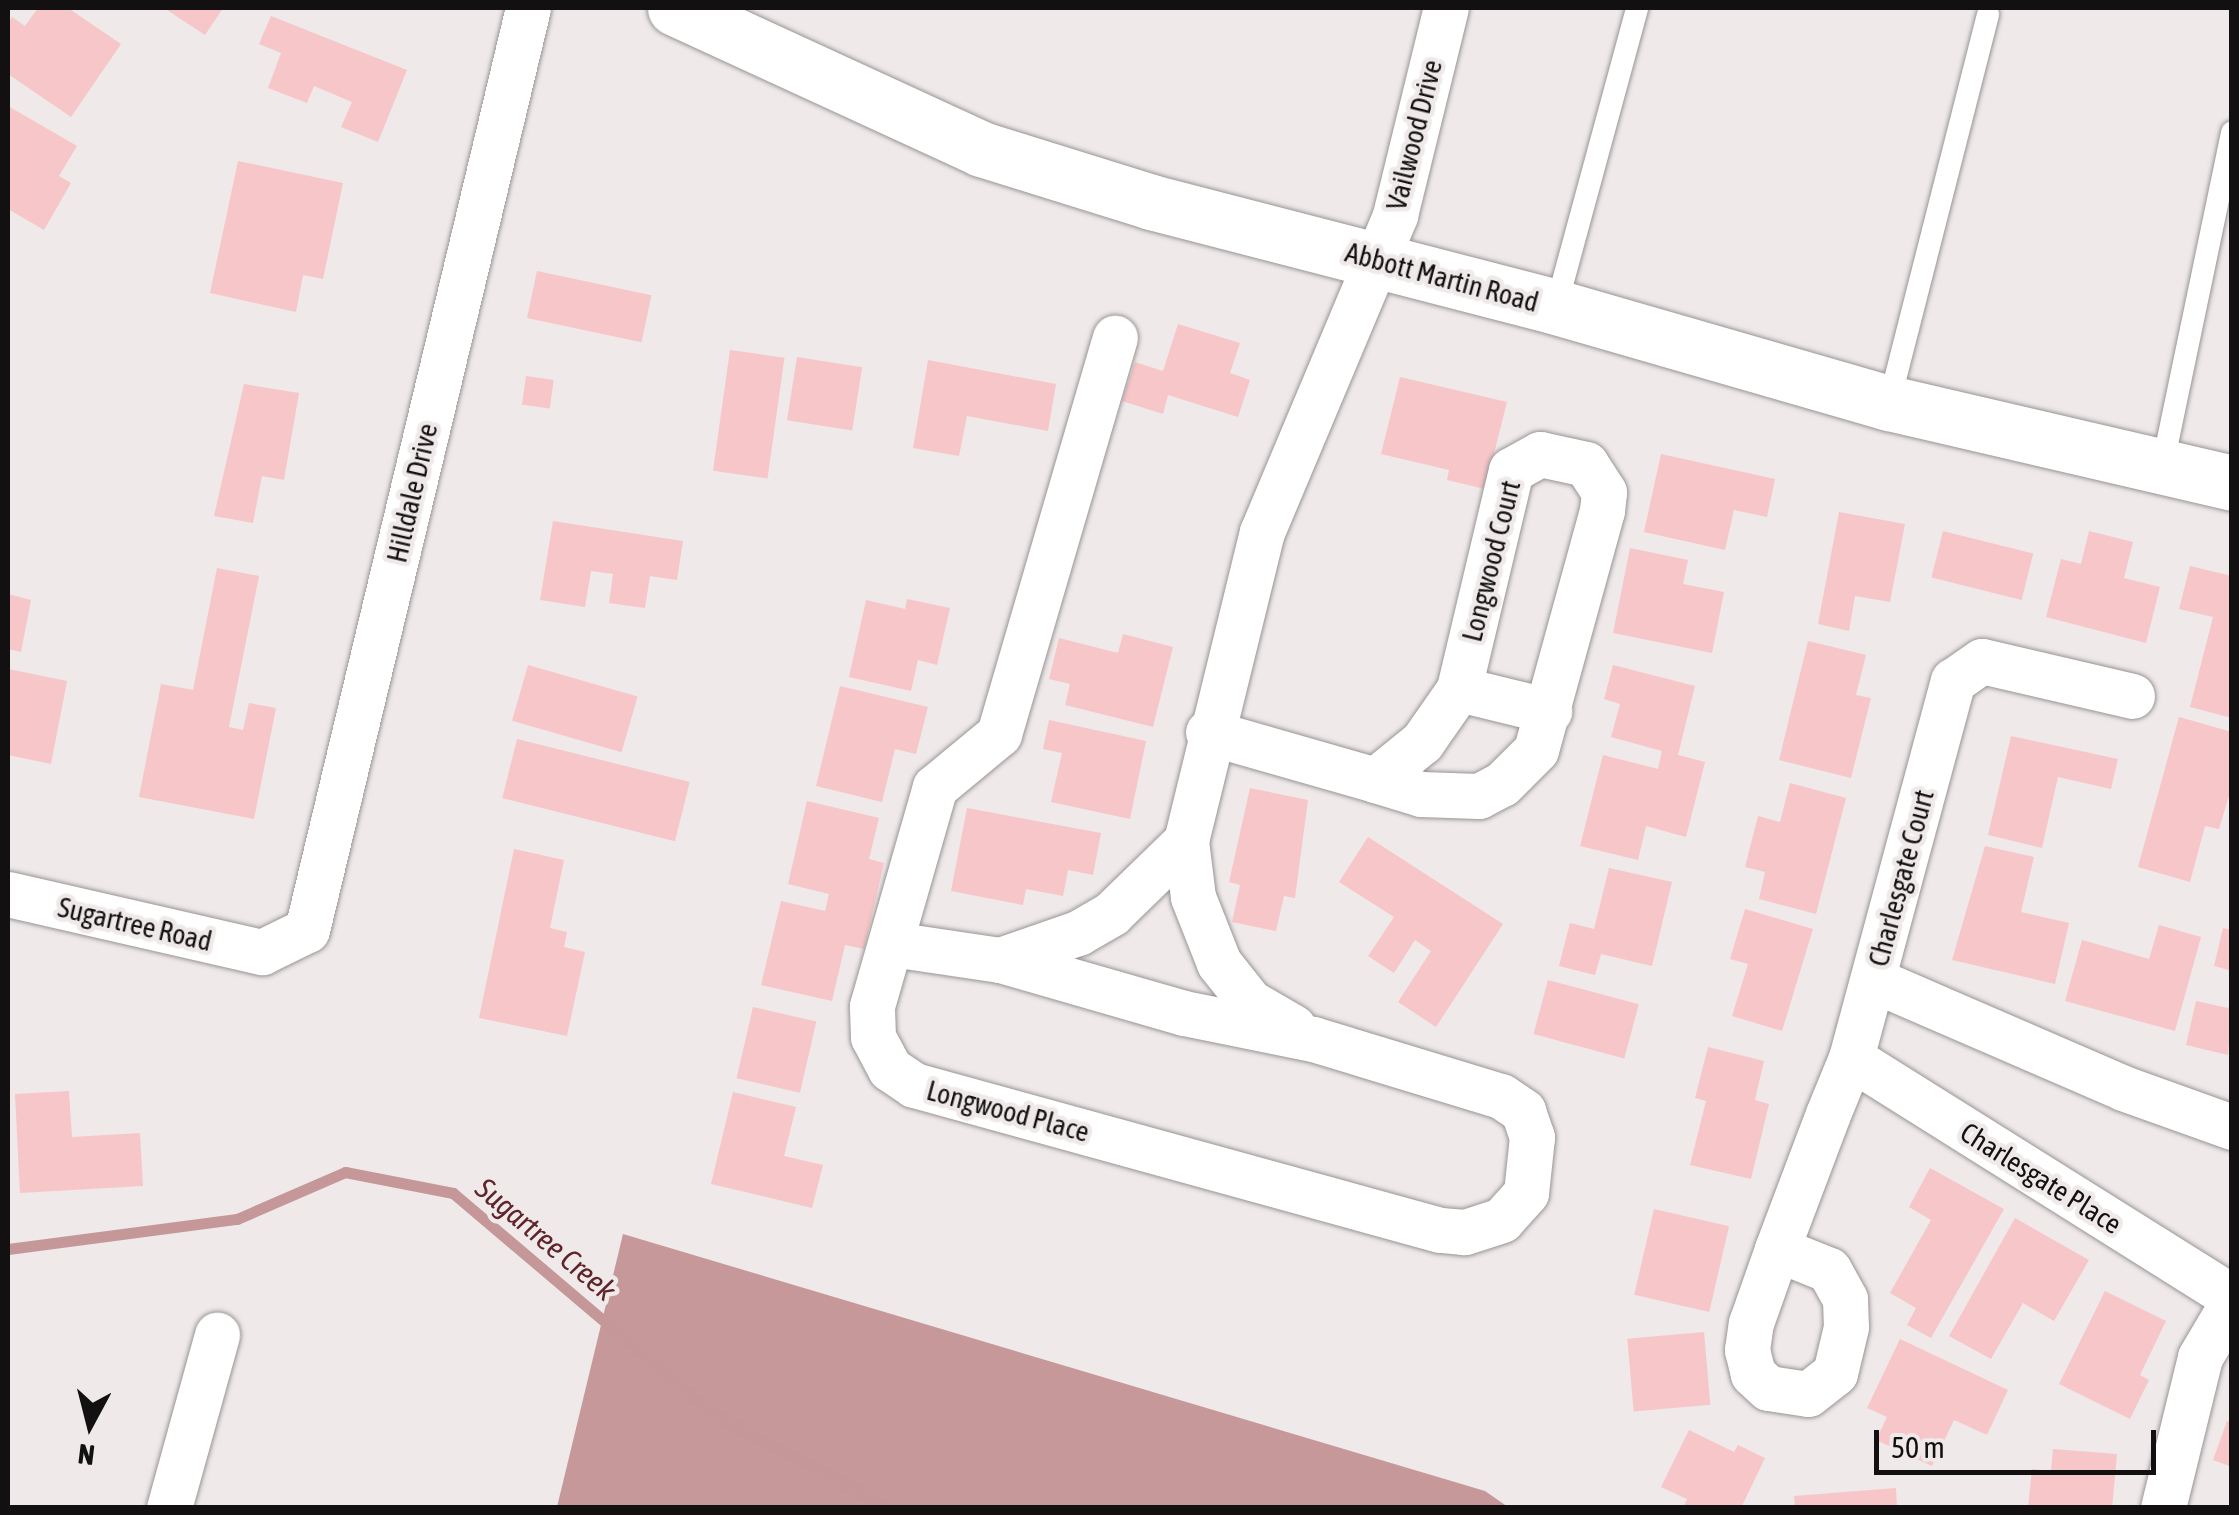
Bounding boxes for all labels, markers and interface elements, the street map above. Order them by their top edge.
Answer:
street label: Vailwood Drive [1379,56,1449,214]
street label: Abbott Martin Road [1342,235,1542,319]
street label: Hilldale Drive [380,420,444,566]
street label: Longwood Court [1455,477,1527,645]
street label: Charlesgate Court [1861,786,1941,970]
street label: Sugartree Road [55,890,215,958]
street label: Longwood Place [923,1073,1093,1149]
street label: Charlesgate Place [1954,1115,2128,1241]
water label: Sugartree Creek [469,1170,623,1308]
north arrow [40,1375,140,1475]
scale bar [1879,1410,2162,1472]
text: 50 m [1891,1430,1945,1464]
text: N [76,1438,96,1472]

